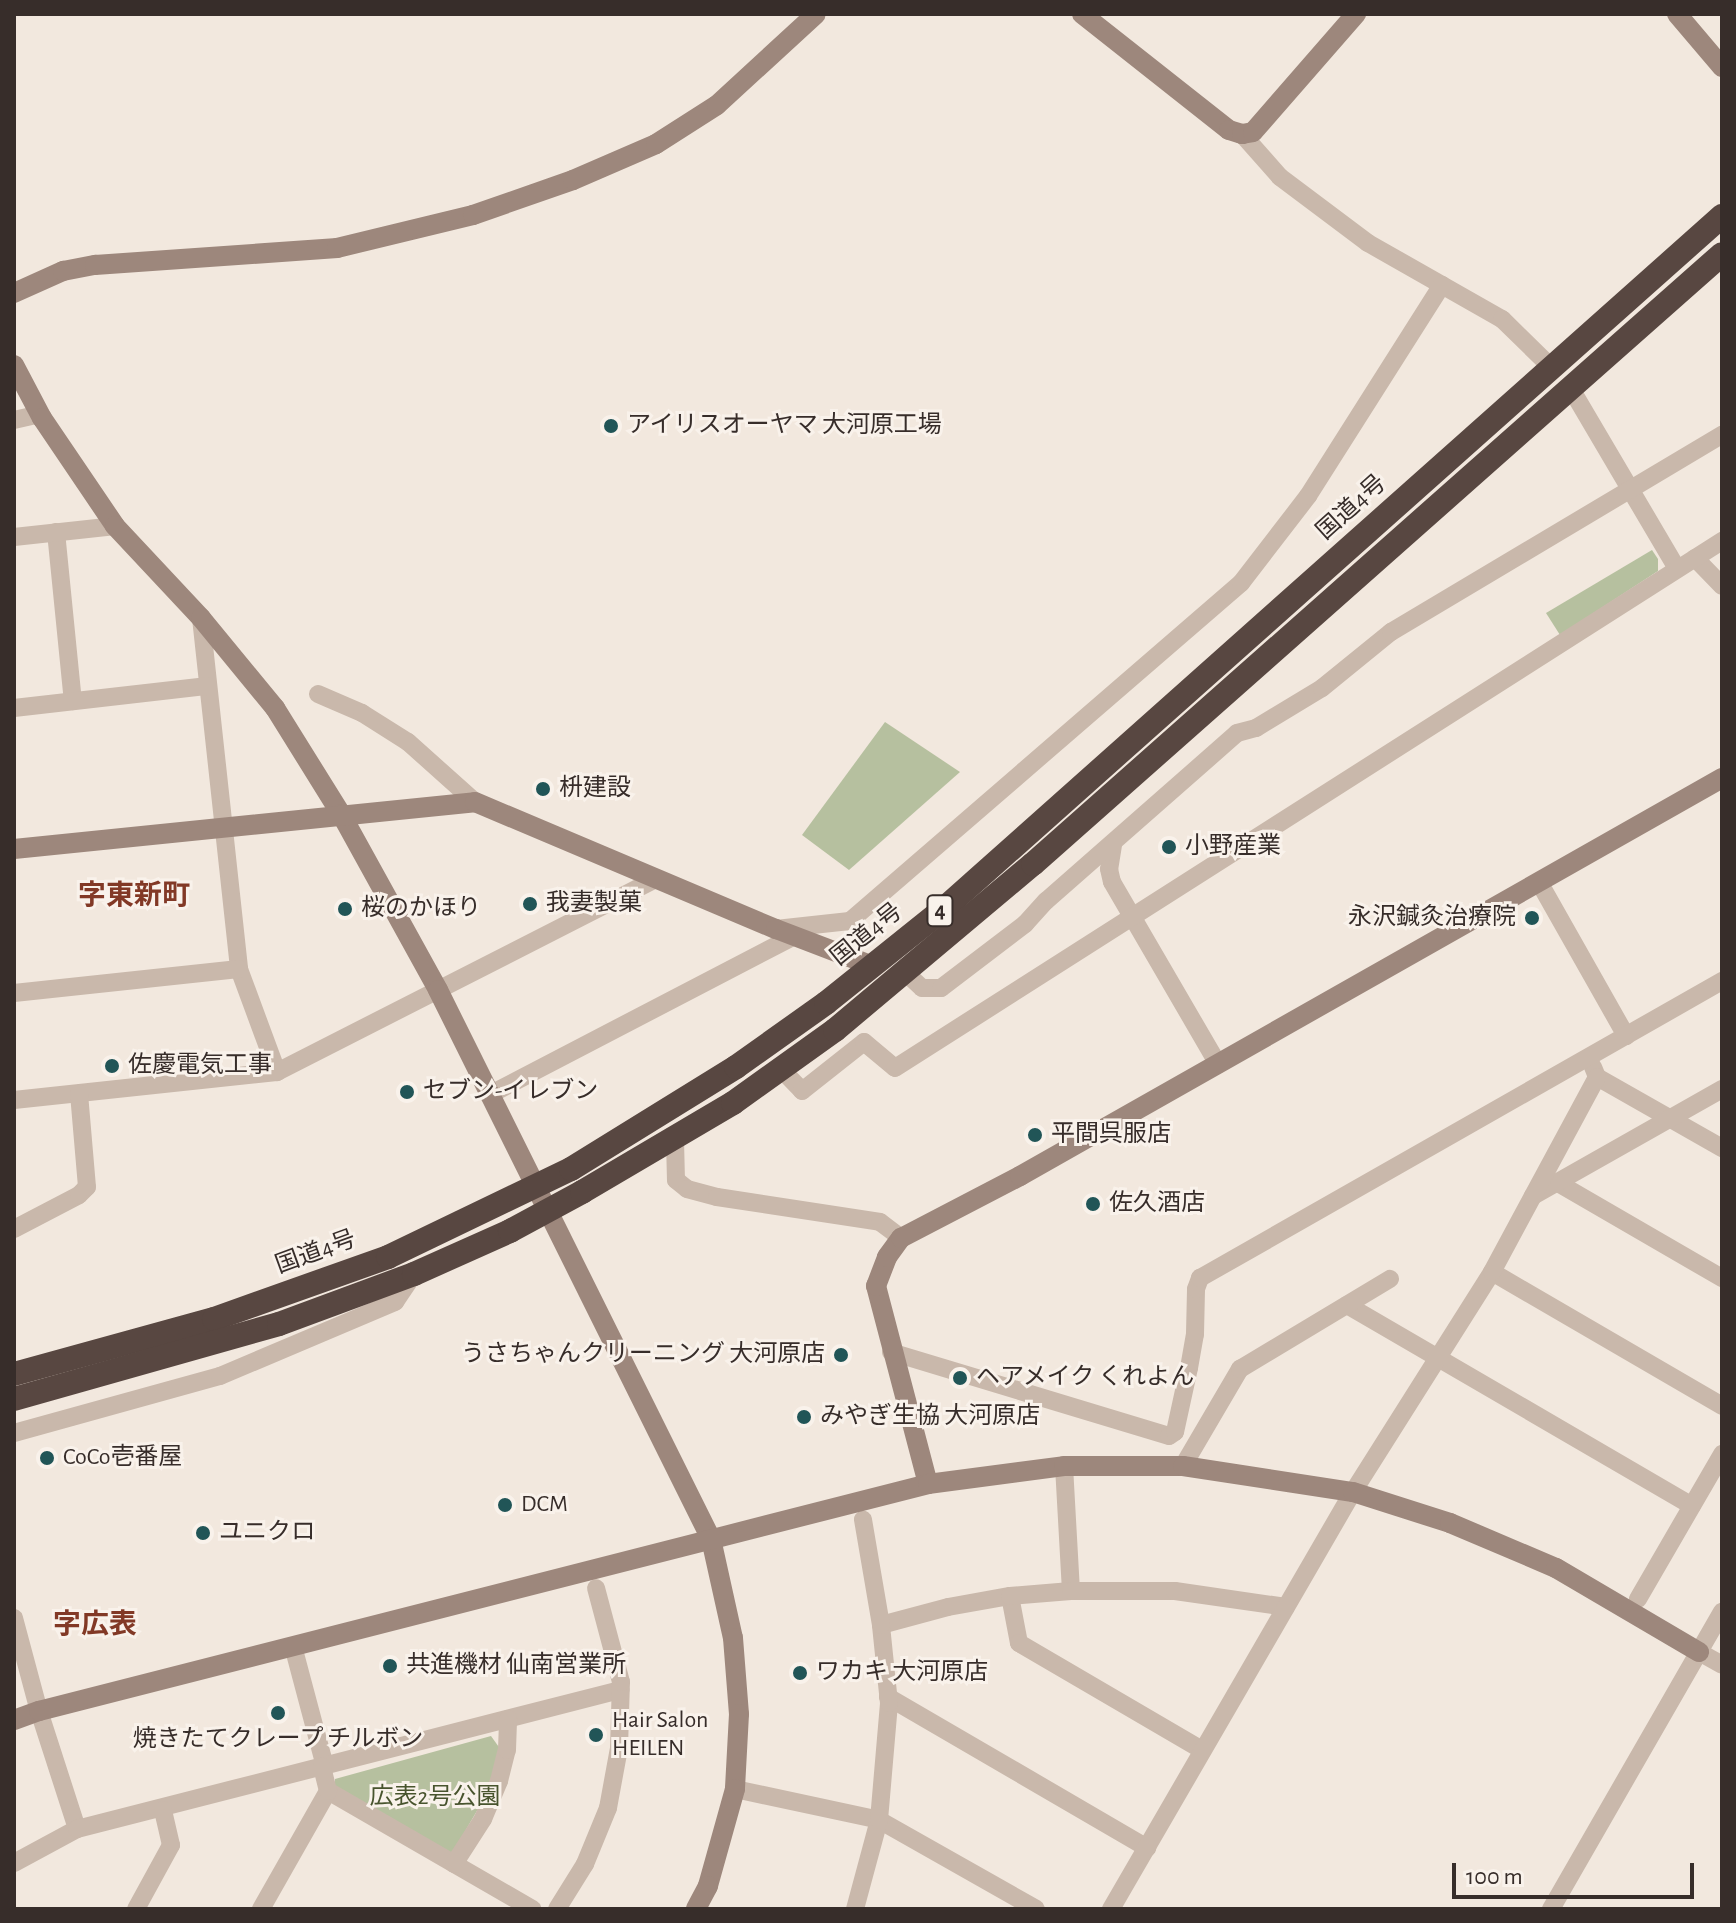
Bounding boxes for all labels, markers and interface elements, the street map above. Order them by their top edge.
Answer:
place label: アイリスオーヤマ 大河原工場 [627,412,943,440]
marker: アイリスオーヤマ 大河原工場 [602,417,620,435]
street label: 国道4号 [1311,469,1393,547]
place label: 枡建設 [559,775,631,803]
marker: 枡建設 [534,780,552,798]
place label: 小野産業 [1185,833,1281,861]
marker: 小野産業 [1160,838,1178,856]
district label: 字東新町 [78,879,190,913]
place label: 我妻製菓 [546,890,642,918]
road number: 4 [926,893,954,929]
place label: 桜のかほり [361,895,481,923]
marker: 我妻製菓 [521,895,539,913]
street label: 国道4号 [825,898,909,972]
marker: 桜のかほり [336,900,354,918]
place label: 永沢鍼灸治療院 [1348,904,1516,932]
marker: 永沢鍼灸治療院 [1523,909,1541,927]
place label: 佐慶電気工事 [128,1052,272,1080]
marker: 佐慶電気工事 [103,1057,121,1075]
place label: セブン-イレブン [423,1078,598,1106]
marker: セブン-イレブン [398,1083,416,1101]
place label: 平間呉服店 [1051,1121,1171,1149]
marker: 平間呉服店 [1026,1126,1044,1144]
place label: 佐久酒店 [1109,1190,1205,1218]
marker: 佐久酒店 [1084,1195,1102,1213]
street label: 国道4号 [272,1225,360,1281]
place label: うさちゃんクリーニング 大河原店 [461,1341,825,1369]
marker: うさちゃんクリーニング 大河原店 [832,1346,850,1364]
place label: ヘアメイク くれよん [976,1364,1196,1392]
marker: ヘアメイク くれよん [951,1369,969,1387]
place label: みやぎ生協 大河原店 [820,1403,1040,1431]
marker: みやぎ生協 大河原店 [795,1408,813,1426]
place label: CoCo壱番屋 [63,1444,183,1472]
marker: CoCo壱番屋 [38,1449,56,1467]
place label: DCM [521,1491,568,1519]
marker: DCM [496,1496,514,1514]
place label: ユニクロ [219,1519,315,1547]
marker: ユニクロ [194,1524,212,1542]
district label: 字広表 [53,1608,137,1642]
place label: 共進機材 仙南営業所 [406,1652,626,1680]
marker: 共進機材 仙南営業所 [381,1657,399,1675]
place label: ワカキ 大河原店 [816,1659,988,1687]
marker: ワカキ 大河原店 [791,1664,809,1682]
marker: 焼きたてクレープ チルボン [269,1704,287,1722]
place label: Hair Salon HEILEN [612,1707,708,1763]
place label: 焼きたてクレープ チルボン [132,1726,424,1754]
marker: Hair Salon HEILEN [587,1726,605,1744]
park label: 広表2号公園 [370,1784,500,1812]
scale bar [1456,1847,1698,1897]
text: 100 m [1466,1865,1523,1889]

